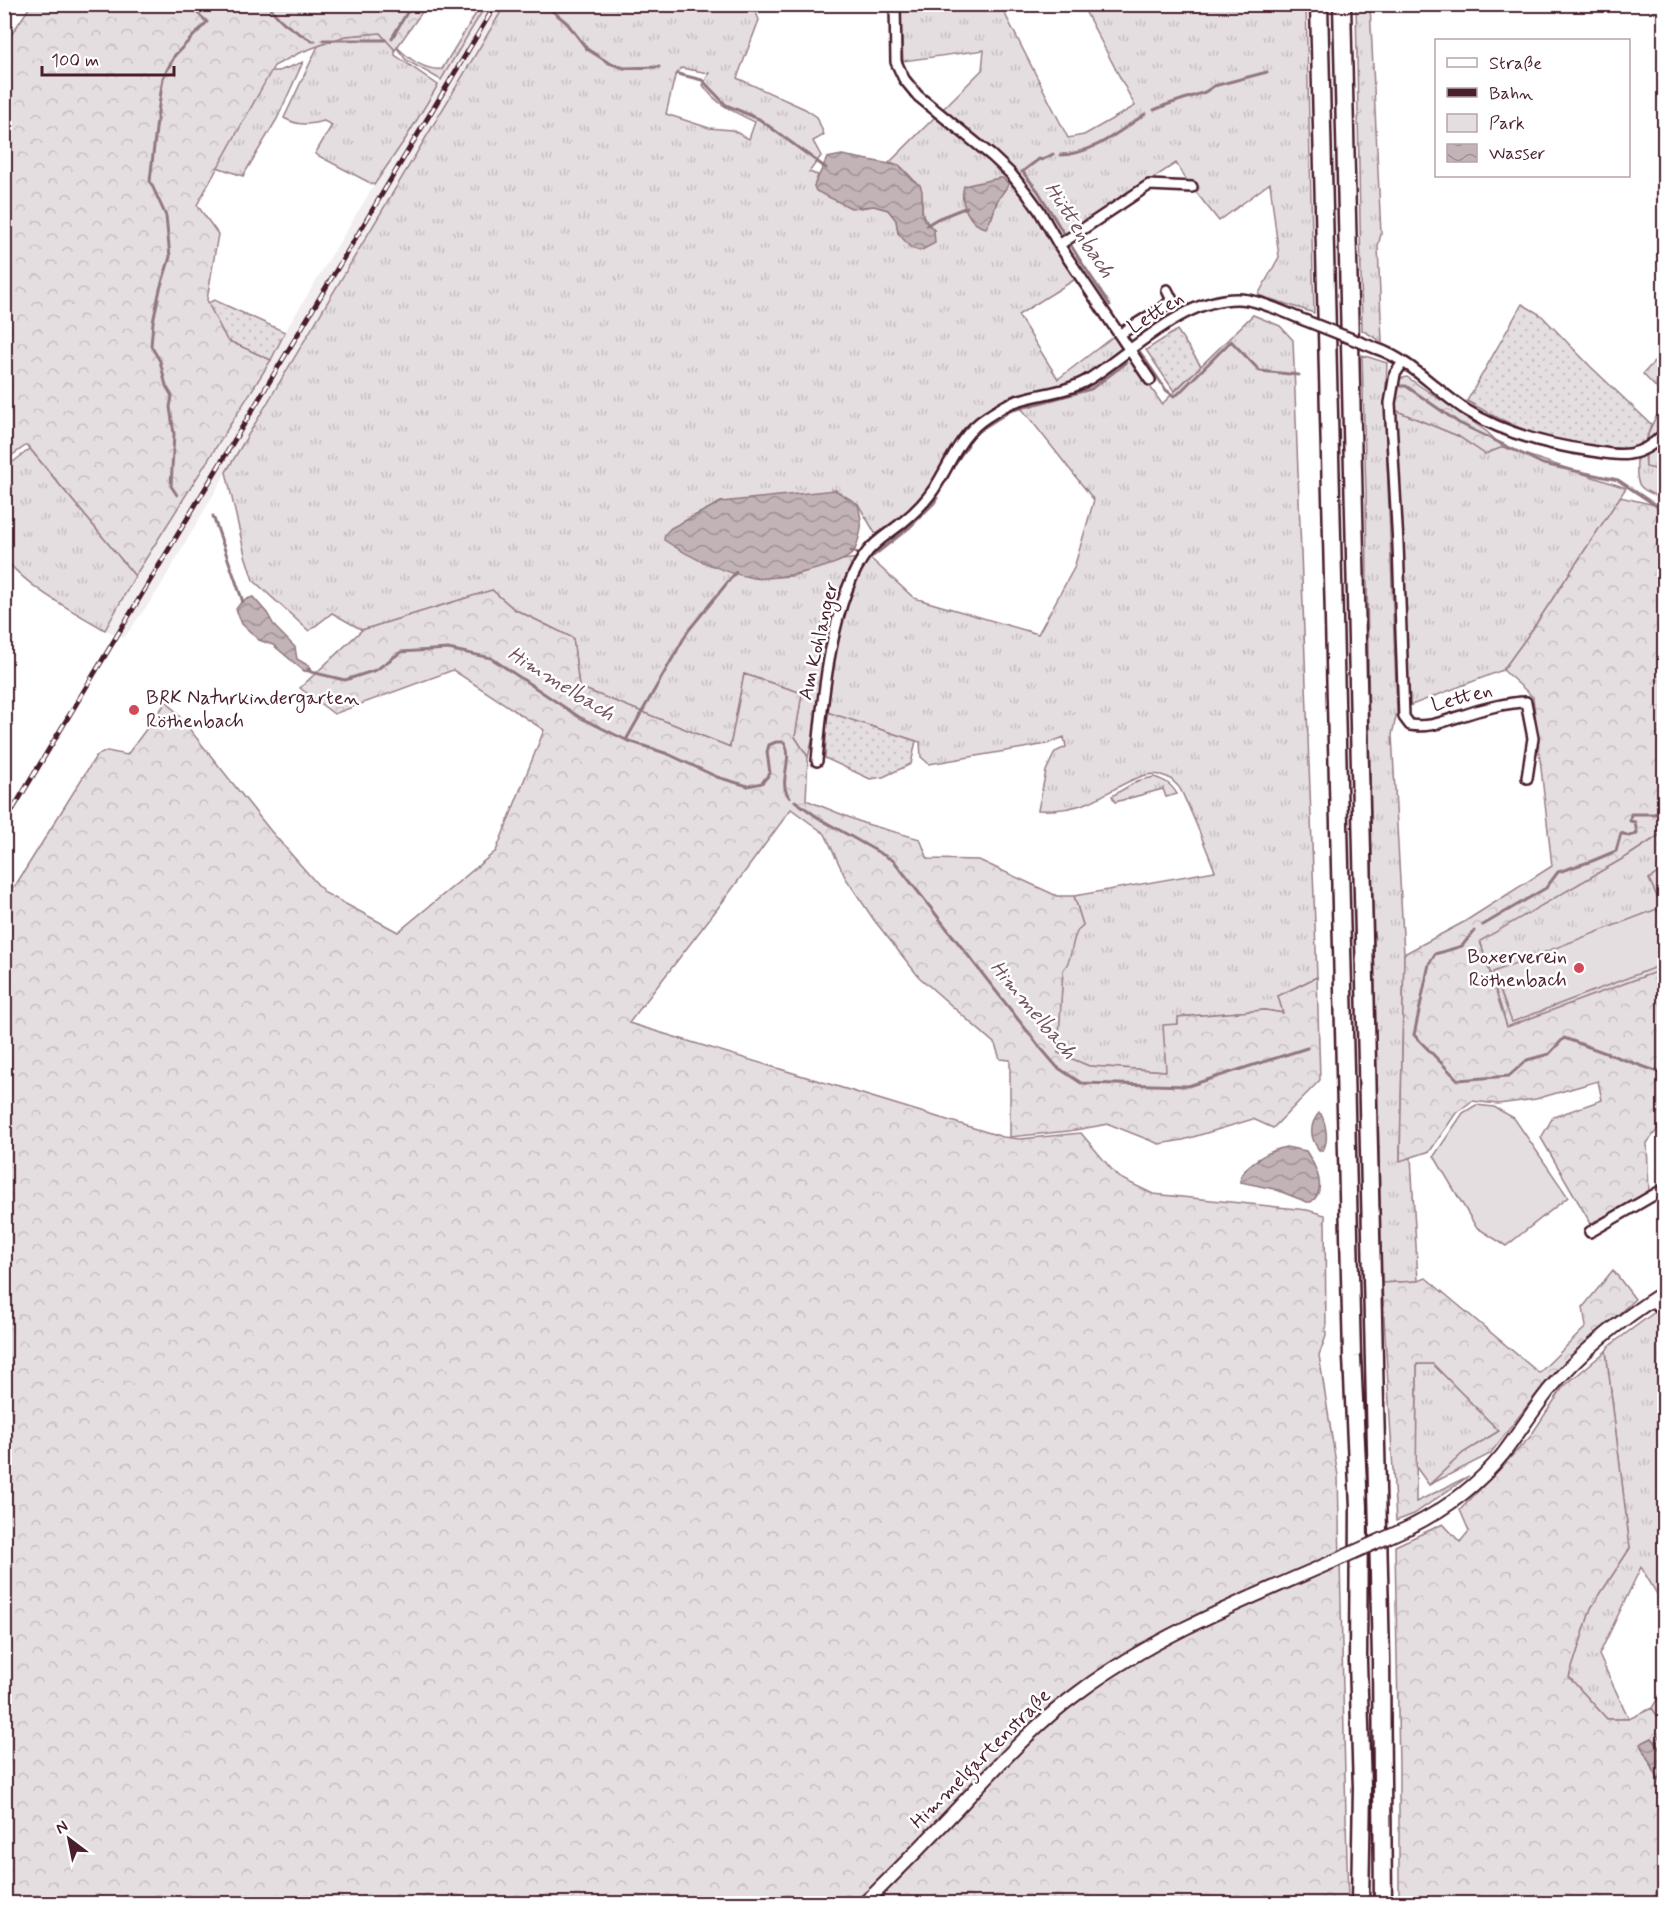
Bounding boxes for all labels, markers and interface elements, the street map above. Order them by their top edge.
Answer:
scale bar [42,39,174,77]
legend [1435,39,1630,177]
text: 100 m [51,49,99,73]
text: Straße [1489,52,1542,76]
text: Bahn [1489,82,1533,106]
text: Park [1489,112,1525,136]
text: Wasser [1489,142,1546,166]
water label: Hüttenbach [1038,177,1121,284]
street label: Letten [1123,285,1189,341]
street label: Am Kohlanger [792,579,847,703]
water label: Himmelbach [502,640,620,728]
street label: Letten [1429,677,1495,719]
place label: BRK Naturkindergarten Röthenbach [146,685,360,735]
marker: BRK Naturkindergarten Röthenbach [127,703,141,717]
place label: Boxerverein Röthenbach [1467,944,1567,994]
water label: Himmelbach [983,955,1083,1066]
marker: Boxerverein Röthenbach [1572,961,1586,975]
street label: Himmelgartenstraße [905,1683,1059,1837]
north arrow [39,1809,99,1869]
text: N [52,1816,72,1839]

